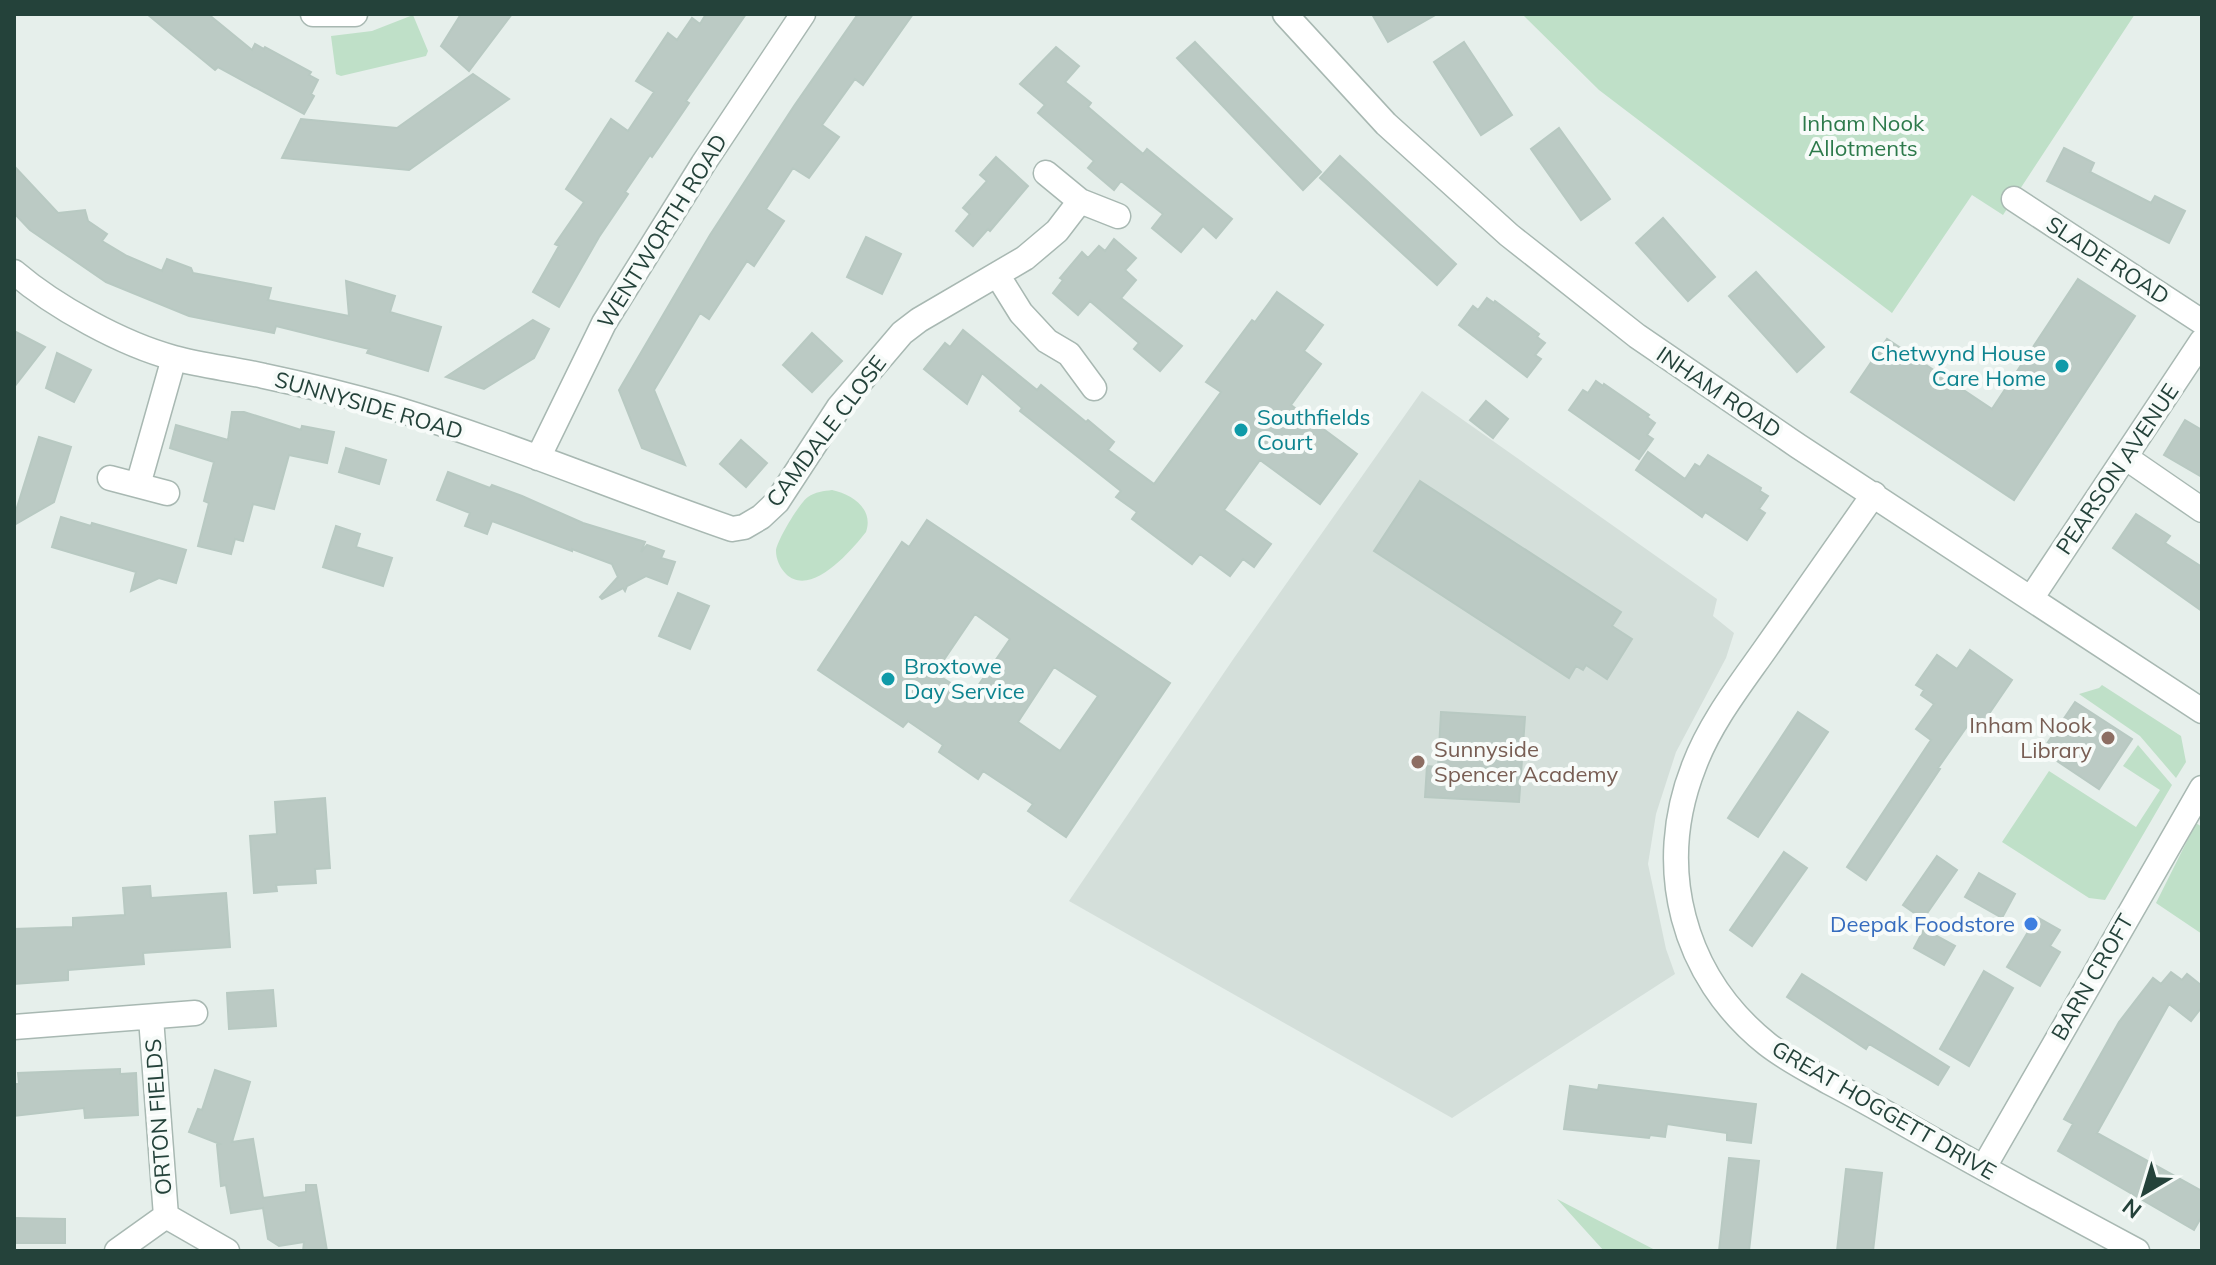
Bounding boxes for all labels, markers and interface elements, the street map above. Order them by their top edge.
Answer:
park label: Inham Nook Allotments [1802,109,1925,162]
street label: WENTWORTH ROAD [591,129,733,333]
street label: SLADE ROAD [2041,210,2175,310]
place label: Chetwynd House Care Home [1870,339,2046,392]
street label: INHAM ROAD [1651,340,1787,444]
street label: CAMDALE CLOSE [760,350,892,512]
marker: Chetwynd House Care Home [2053,357,2071,375]
street label: SUNNYSIDE ROAD [272,365,466,445]
street label: PEARSON AVENUE [2050,378,2184,560]
place label: Southfields Court [1257,403,1371,456]
marker: Southfields Court [1232,421,1250,439]
place label: Broxtowe Day Service [904,652,1025,705]
marker: Broxtowe Day Service [879,670,897,688]
place label: Inham Nook Library [1969,711,2093,764]
marker: Inham Nook Library [2099,729,2117,747]
place label: Sunnyside Spencer Academy [1434,735,1619,788]
marker: Sunnyside Spencer Academy [1409,753,1427,771]
street label: BARN CROFT [2045,909,2139,1045]
place label: Deepak Foodstore [1830,910,2015,938]
marker: Deepak Foodstore [2022,915,2040,933]
street label: GREAT HOGGETT DRIVE [1767,1034,2001,1186]
street label: ORTON FIELDS [139,1038,177,1196]
north arrow [2104,1153,2184,1233]
text: N [2117,1193,2147,1225]

